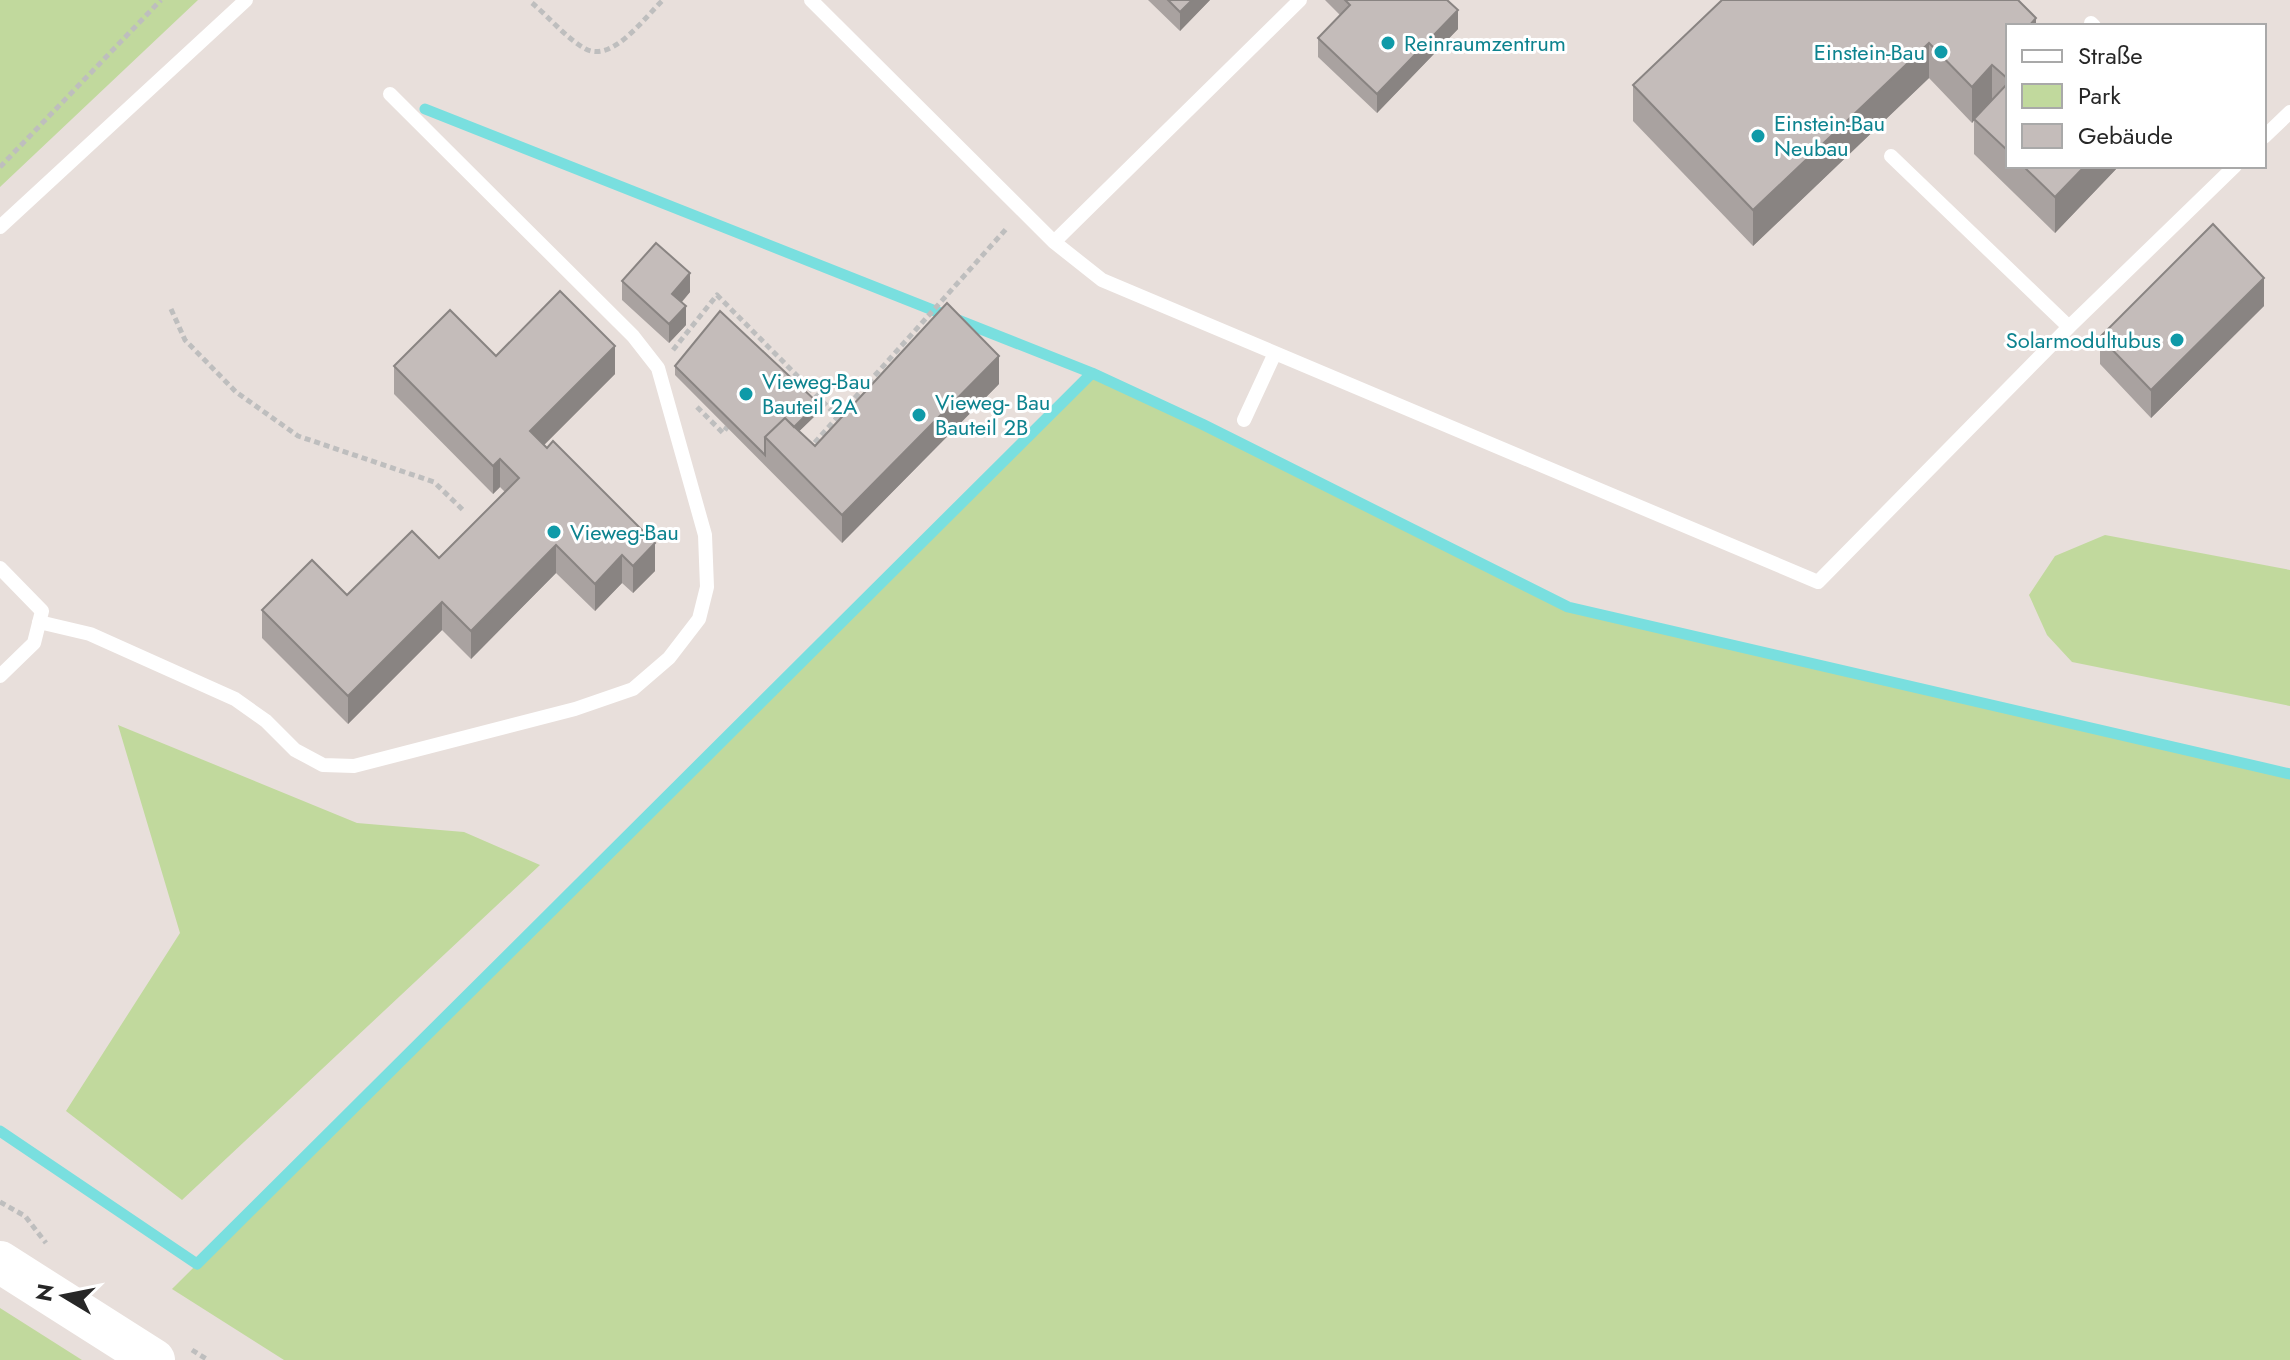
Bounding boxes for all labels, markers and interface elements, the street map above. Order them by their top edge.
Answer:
legend [2006,24,2266,168]
place label: Reinraumzentrum [1404,27,1566,59]
marker: Reinraumzentrum [1379,34,1397,52]
place label: Einstein-Bau [1814,36,1925,68]
text: Straße [2078,38,2143,73]
marker: Einstein-Bau [1932,43,1950,61]
text: Park [2078,78,2121,113]
place label: Einstein-Bau Neubau [1774,107,1885,164]
text: Gebäude [2078,118,2173,153]
marker: Einstein-Bau Neubau [1749,127,1767,145]
place label: Solarmodultubus [2006,324,2161,356]
marker: Solarmodultubus [2168,331,2186,349]
place label: Vieweg-Bau Bauteil 2A [762,365,871,422]
marker: Vieweg-Bau Bauteil 2A [737,385,755,403]
place label: Vieweg- Bau Bauteil 2B [935,386,1050,443]
marker: Vieweg- Bau Bauteil 2B [910,406,928,424]
place label: Vieweg-Bau [570,516,679,548]
marker: Vieweg-Bau [545,523,563,541]
north arrow [24,1256,104,1336]
text: N [27,1281,62,1304]

